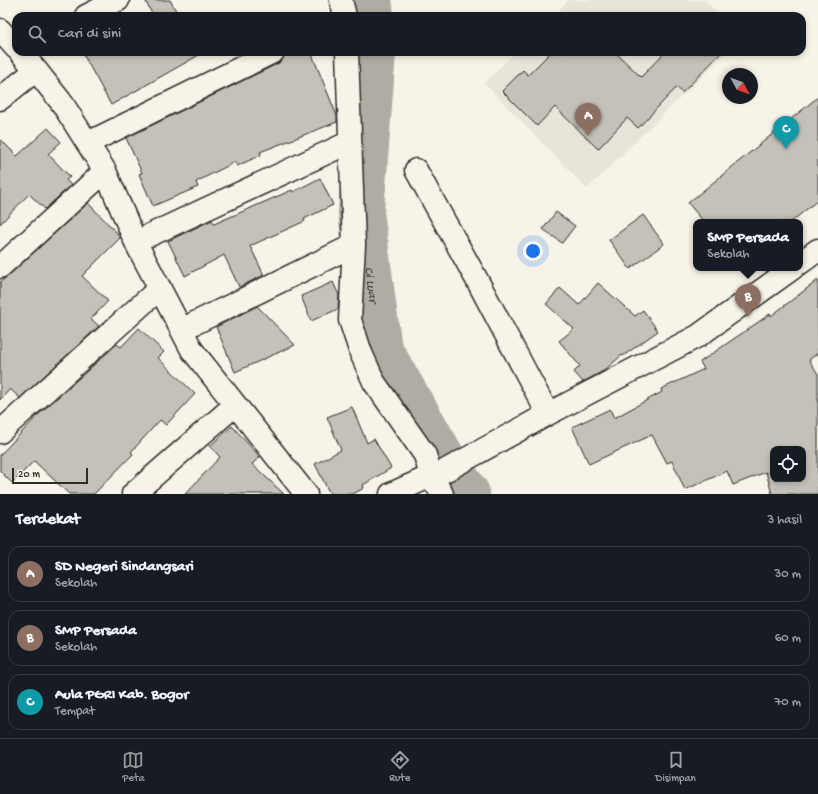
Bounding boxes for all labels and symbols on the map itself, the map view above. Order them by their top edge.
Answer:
north arrow [722,68,758,104]
pin: A [575,103,601,136]
pin: C [773,116,799,149]
your location [523,241,543,261]
water label: Ci Luar [361,266,381,306]
pin: B [735,284,761,317]
scale bar [12,466,88,485]

